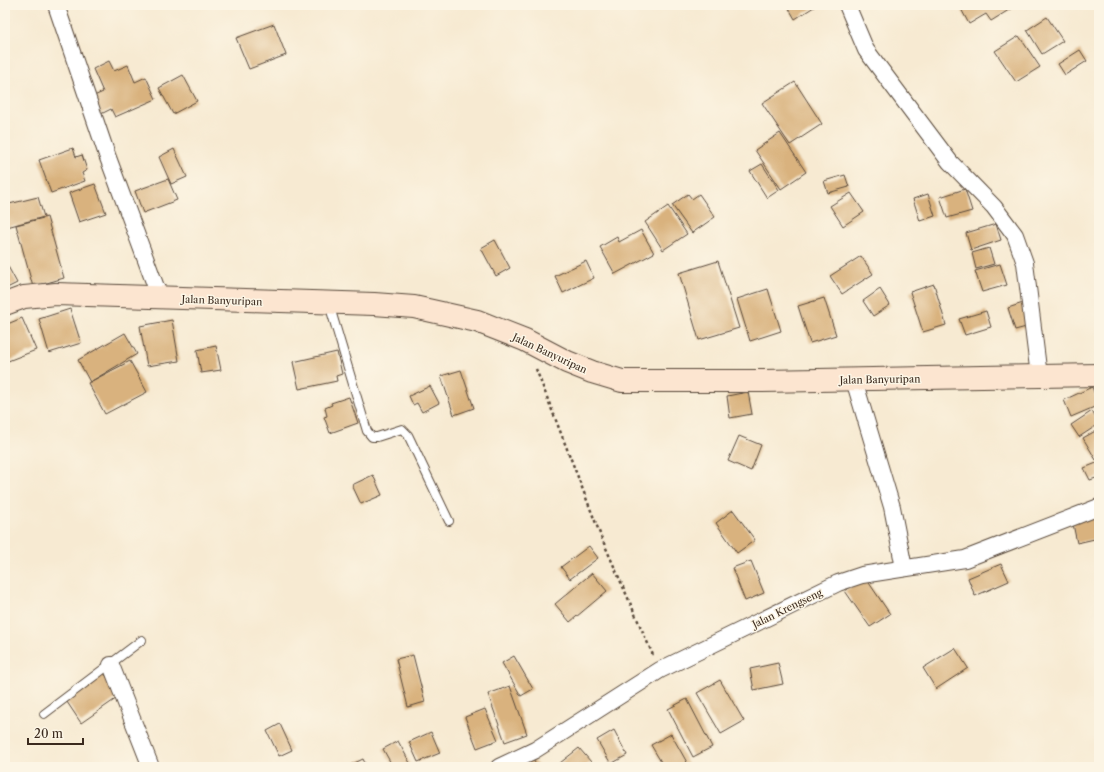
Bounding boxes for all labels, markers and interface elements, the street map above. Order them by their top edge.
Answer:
street label: Jalan Banyuripan [179,293,263,308]
street label: Jalan Banyuripan [509,330,590,377]
street label: Jalan Banyuripan [837,372,921,387]
street label: Jalan Krengseng [748,586,825,632]
scale bar [28,720,83,746]
text: 20 m [34,726,63,741]

